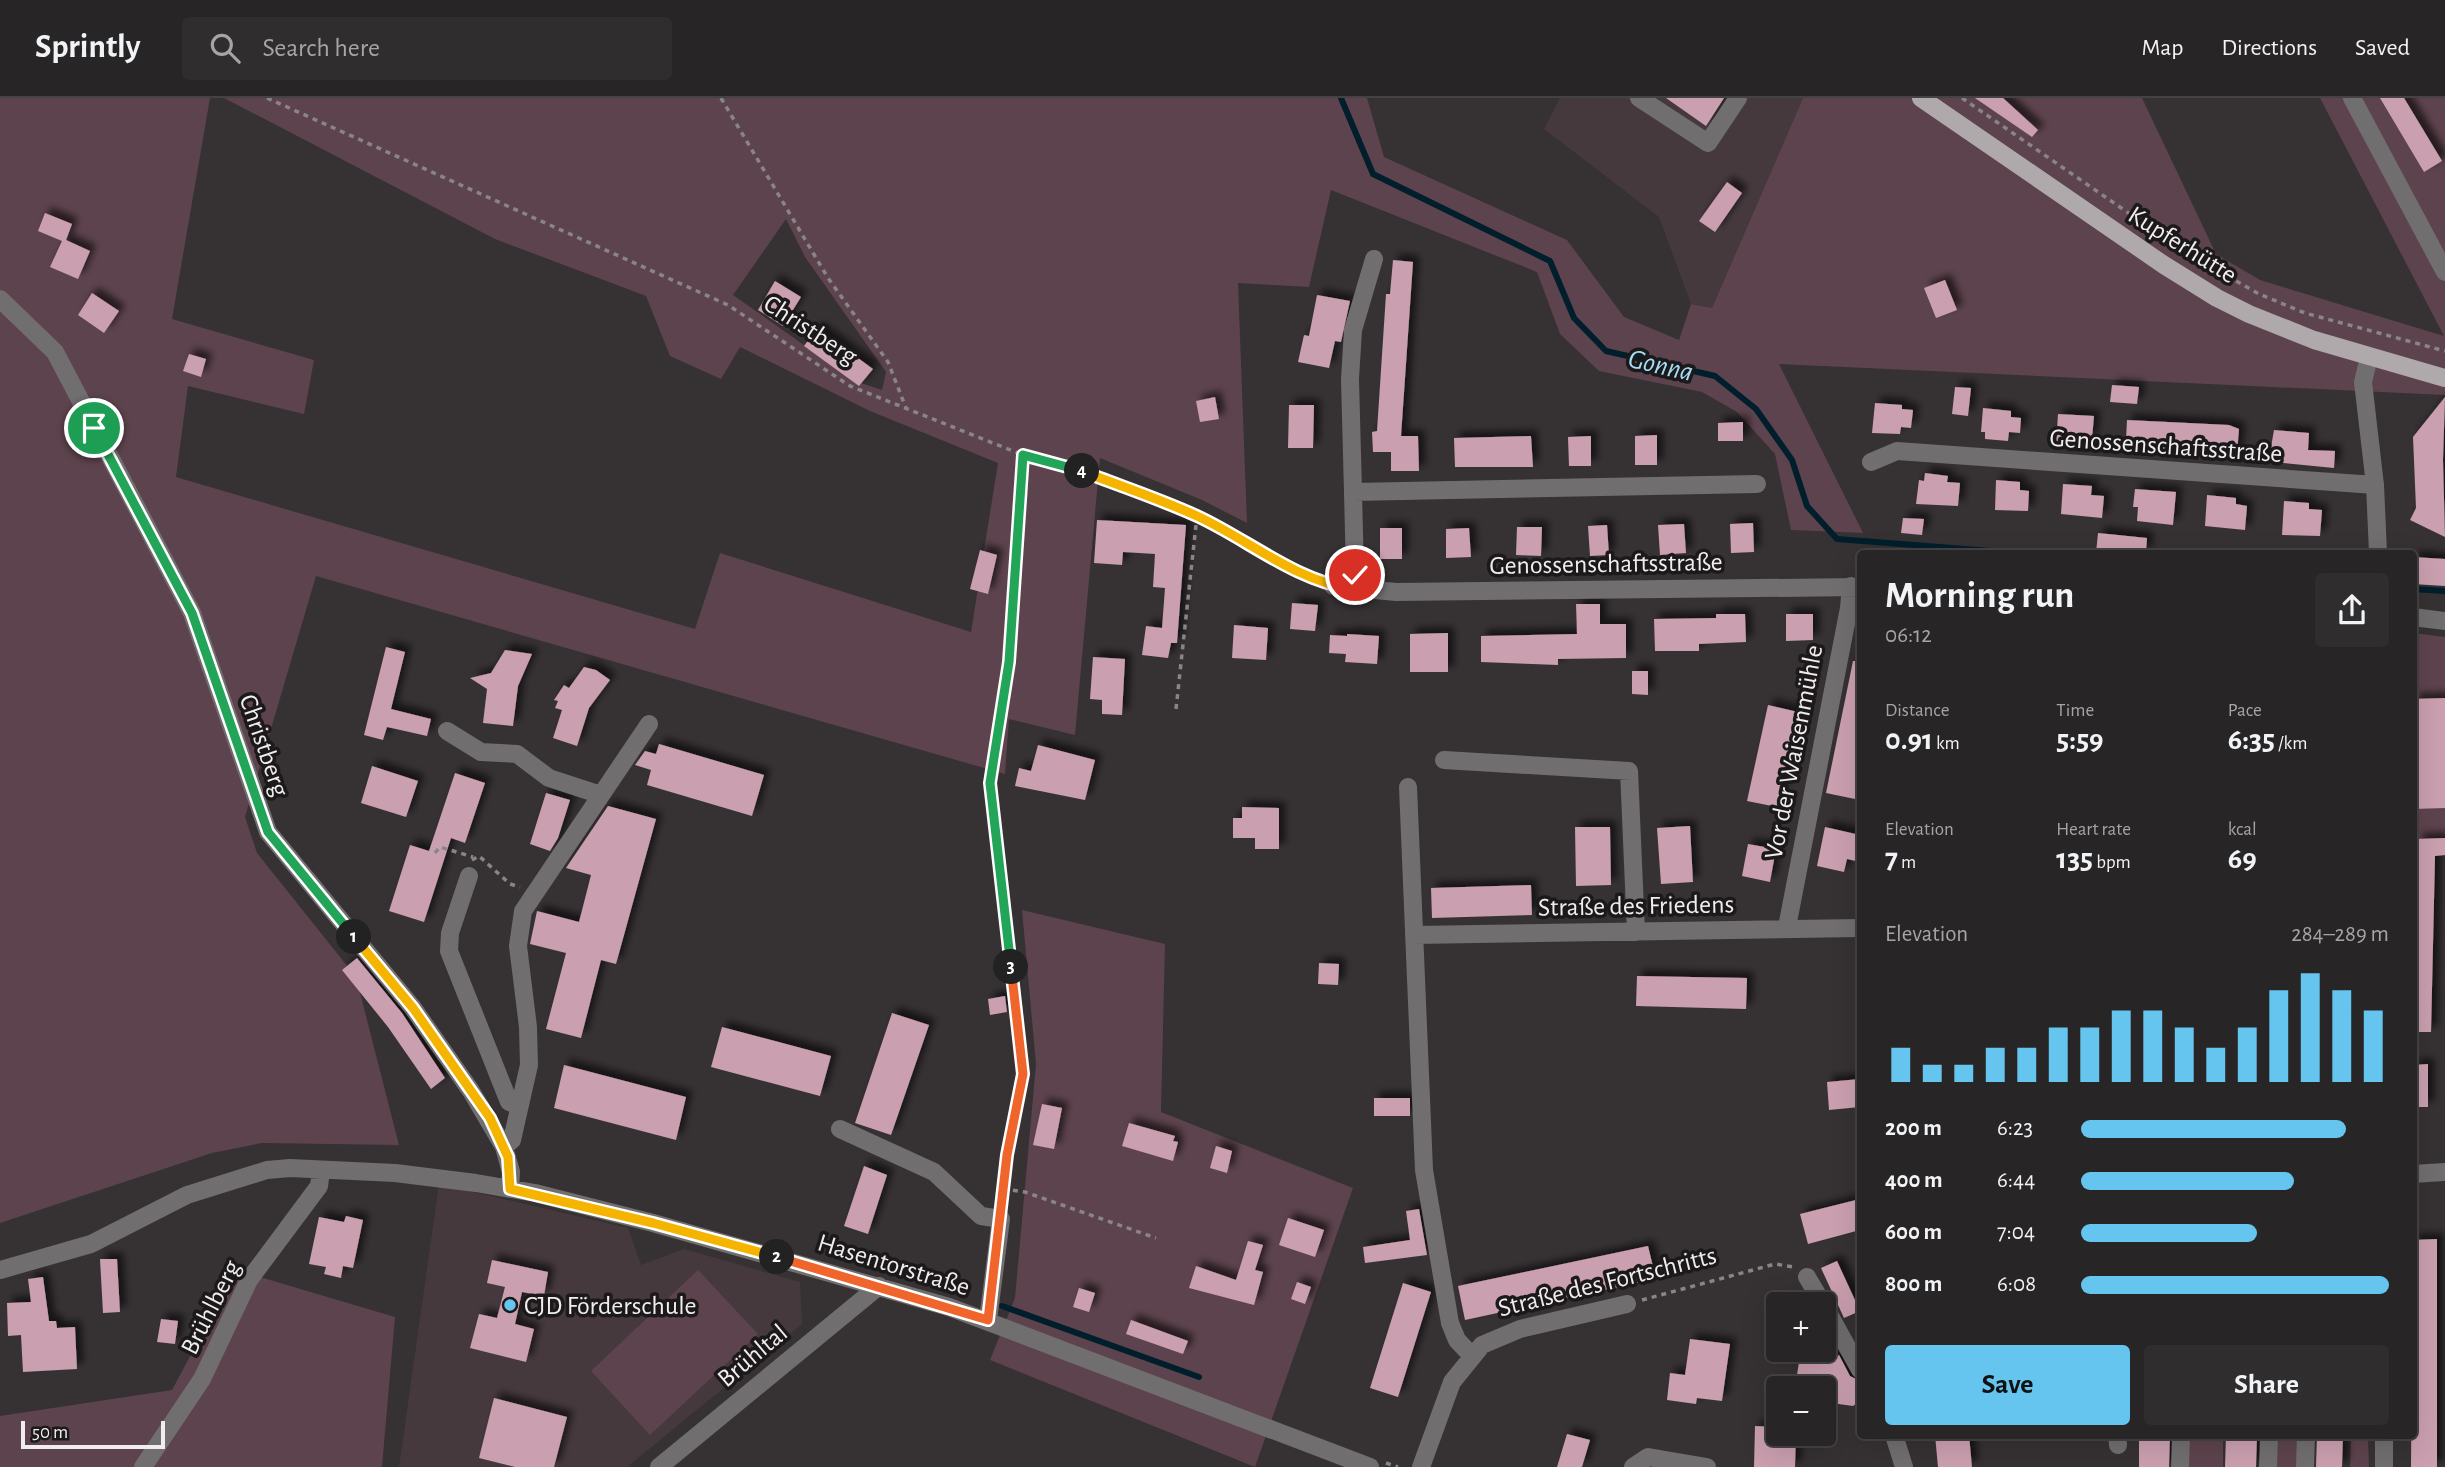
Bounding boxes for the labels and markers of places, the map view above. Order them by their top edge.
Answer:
pin [64,398,124,458]
pin: 4 [1064,454,1100,488]
pin [1325,545,1385,605]
pin: 1 [336,920,372,954]
pin: 3 [993,950,1028,984]
pin: 2 [760,1240,794,1274]
place label: CJD Förderschule [524,1293,697,1319]
marker: CJD Förderschule [502,1297,518,1313]

